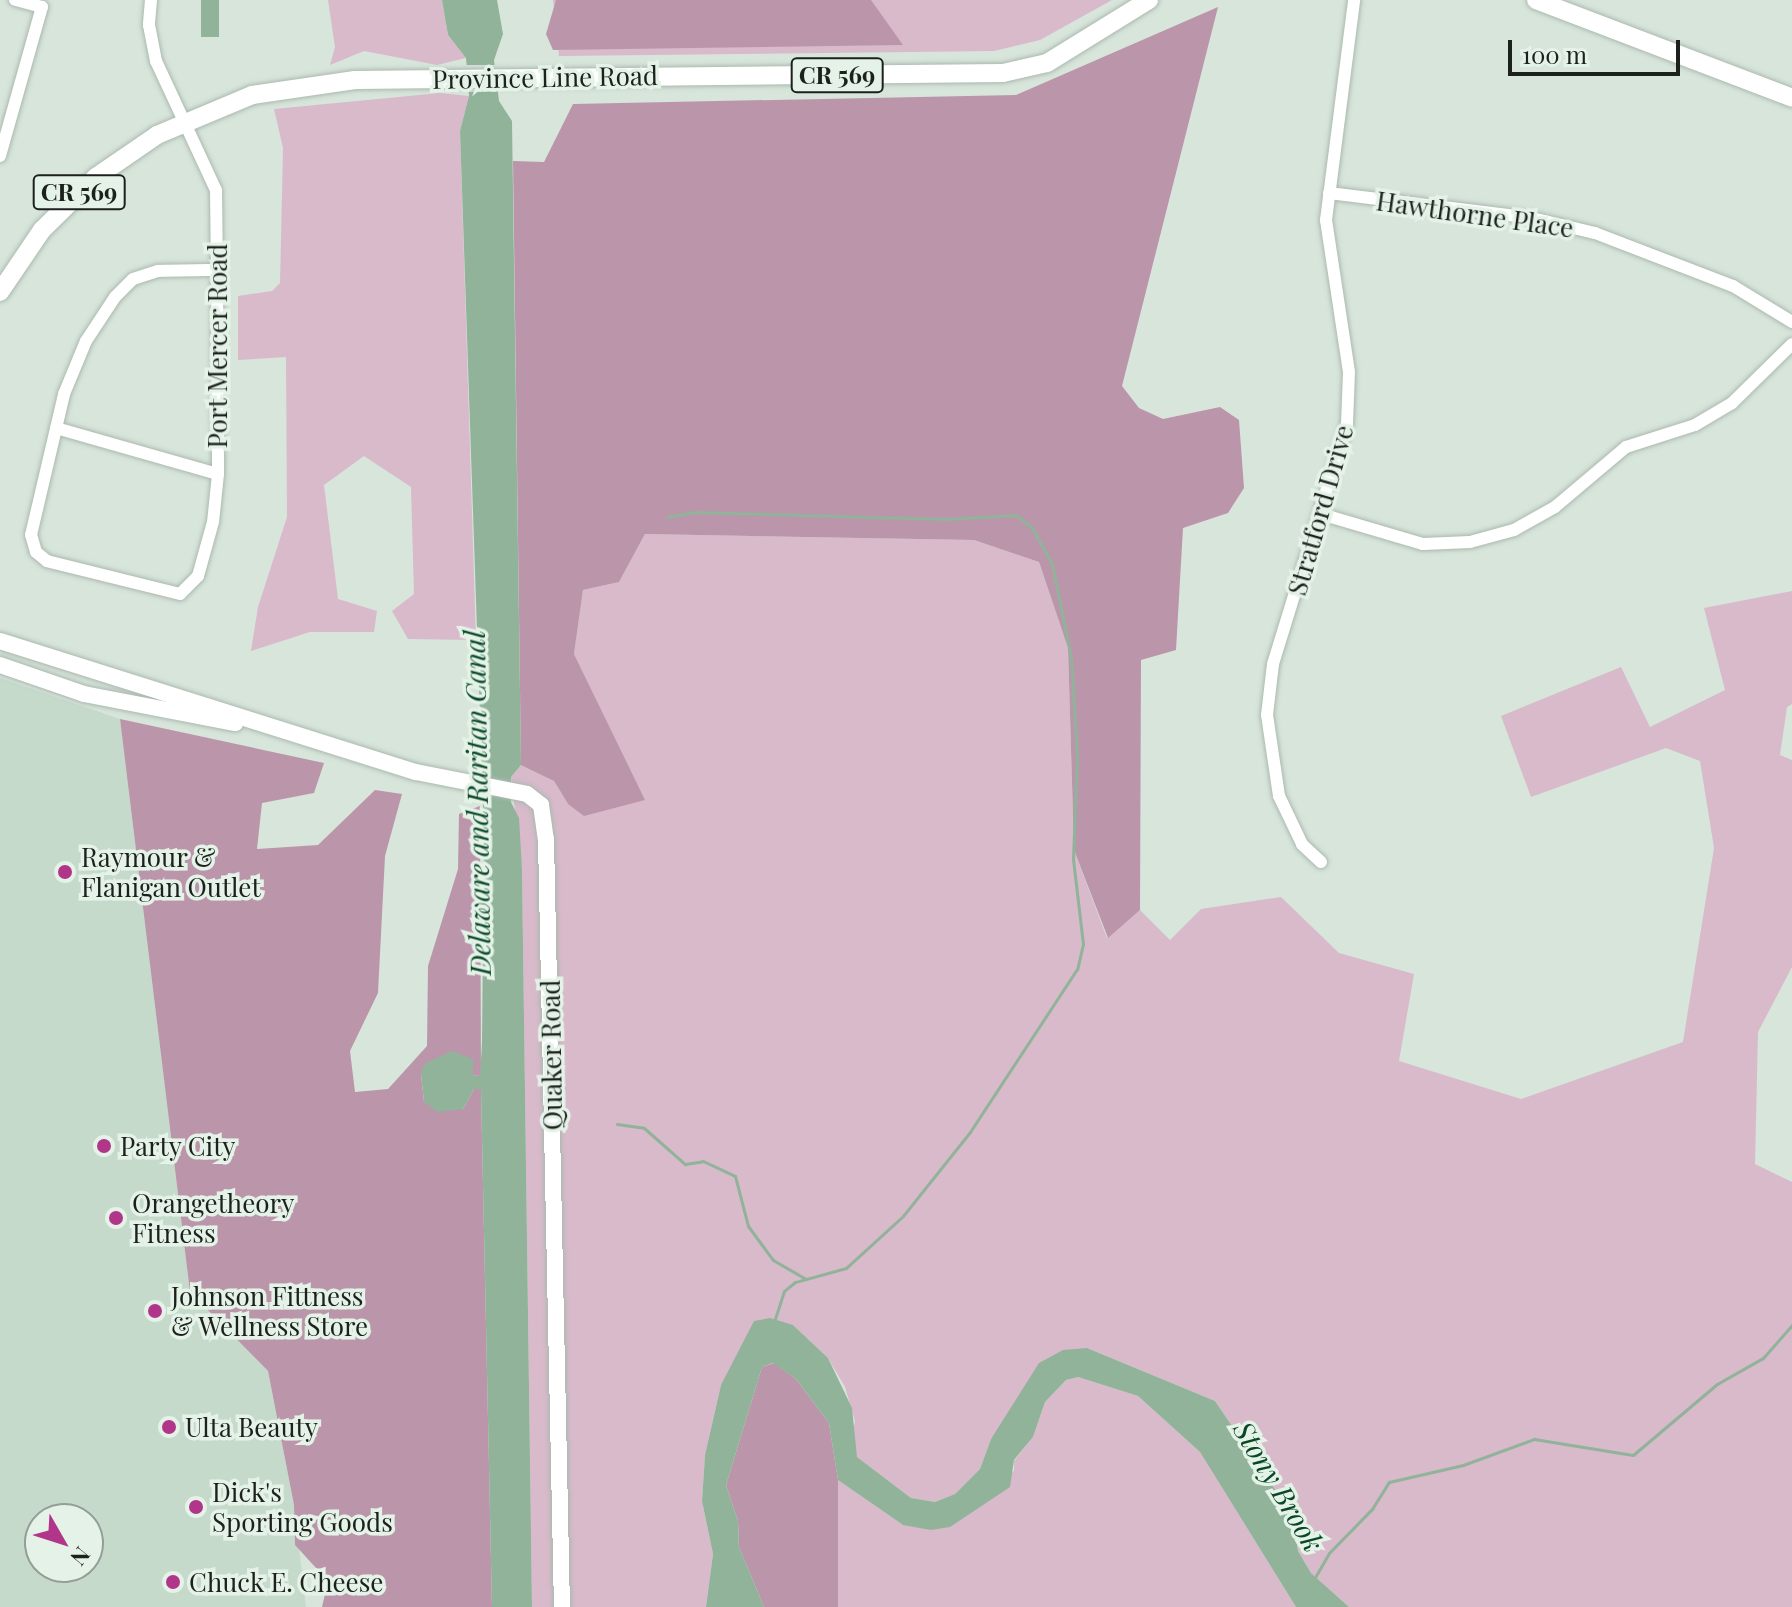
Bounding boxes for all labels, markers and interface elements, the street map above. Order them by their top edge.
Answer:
scale bar [1512,24,1684,74]
text: 100 m [1522,38,1587,70]
road number: CR 569 [789,55,885,95]
street label: Province Line Road [432,59,658,95]
road number: CR 569 [31,172,127,212]
street label: Hawthorne Place [1374,185,1576,243]
street label: Port Mercer Road [201,243,233,449]
street label: Stratford Drive [1281,421,1359,599]
water label: Delaware and Raritan Canal [457,630,497,976]
place label: Raymour & Flanigan Outlet [81,841,261,902]
marker: Raymour & Flanigan Outlet [56,863,74,881]
street label: Quaker Road [534,979,568,1131]
place label: Party City [120,1130,236,1162]
marker: Party City [95,1137,113,1155]
place label: Orangetheory Fitness [132,1187,294,1248]
marker: Orangetheory Fitness [107,1209,125,1227]
place label: Johnson Fittness & Wellness Store [171,1280,369,1342]
marker: Johnson Fittness & Wellness Store [146,1302,164,1320]
place label: Ulta Beauty [185,1411,318,1443]
water label: Stony Brook [1227,1415,1331,1557]
marker: Ulta Beauty [160,1418,178,1436]
place label: Dick's Sporting Goods [212,1476,393,1538]
marker: Dick's Sporting Goods [187,1498,205,1516]
north arrow [24,1503,104,1583]
text: N [64,1541,98,1572]
place label: Chuck E. Cheese [189,1566,384,1598]
marker: Chuck E. Cheese [164,1573,182,1591]

